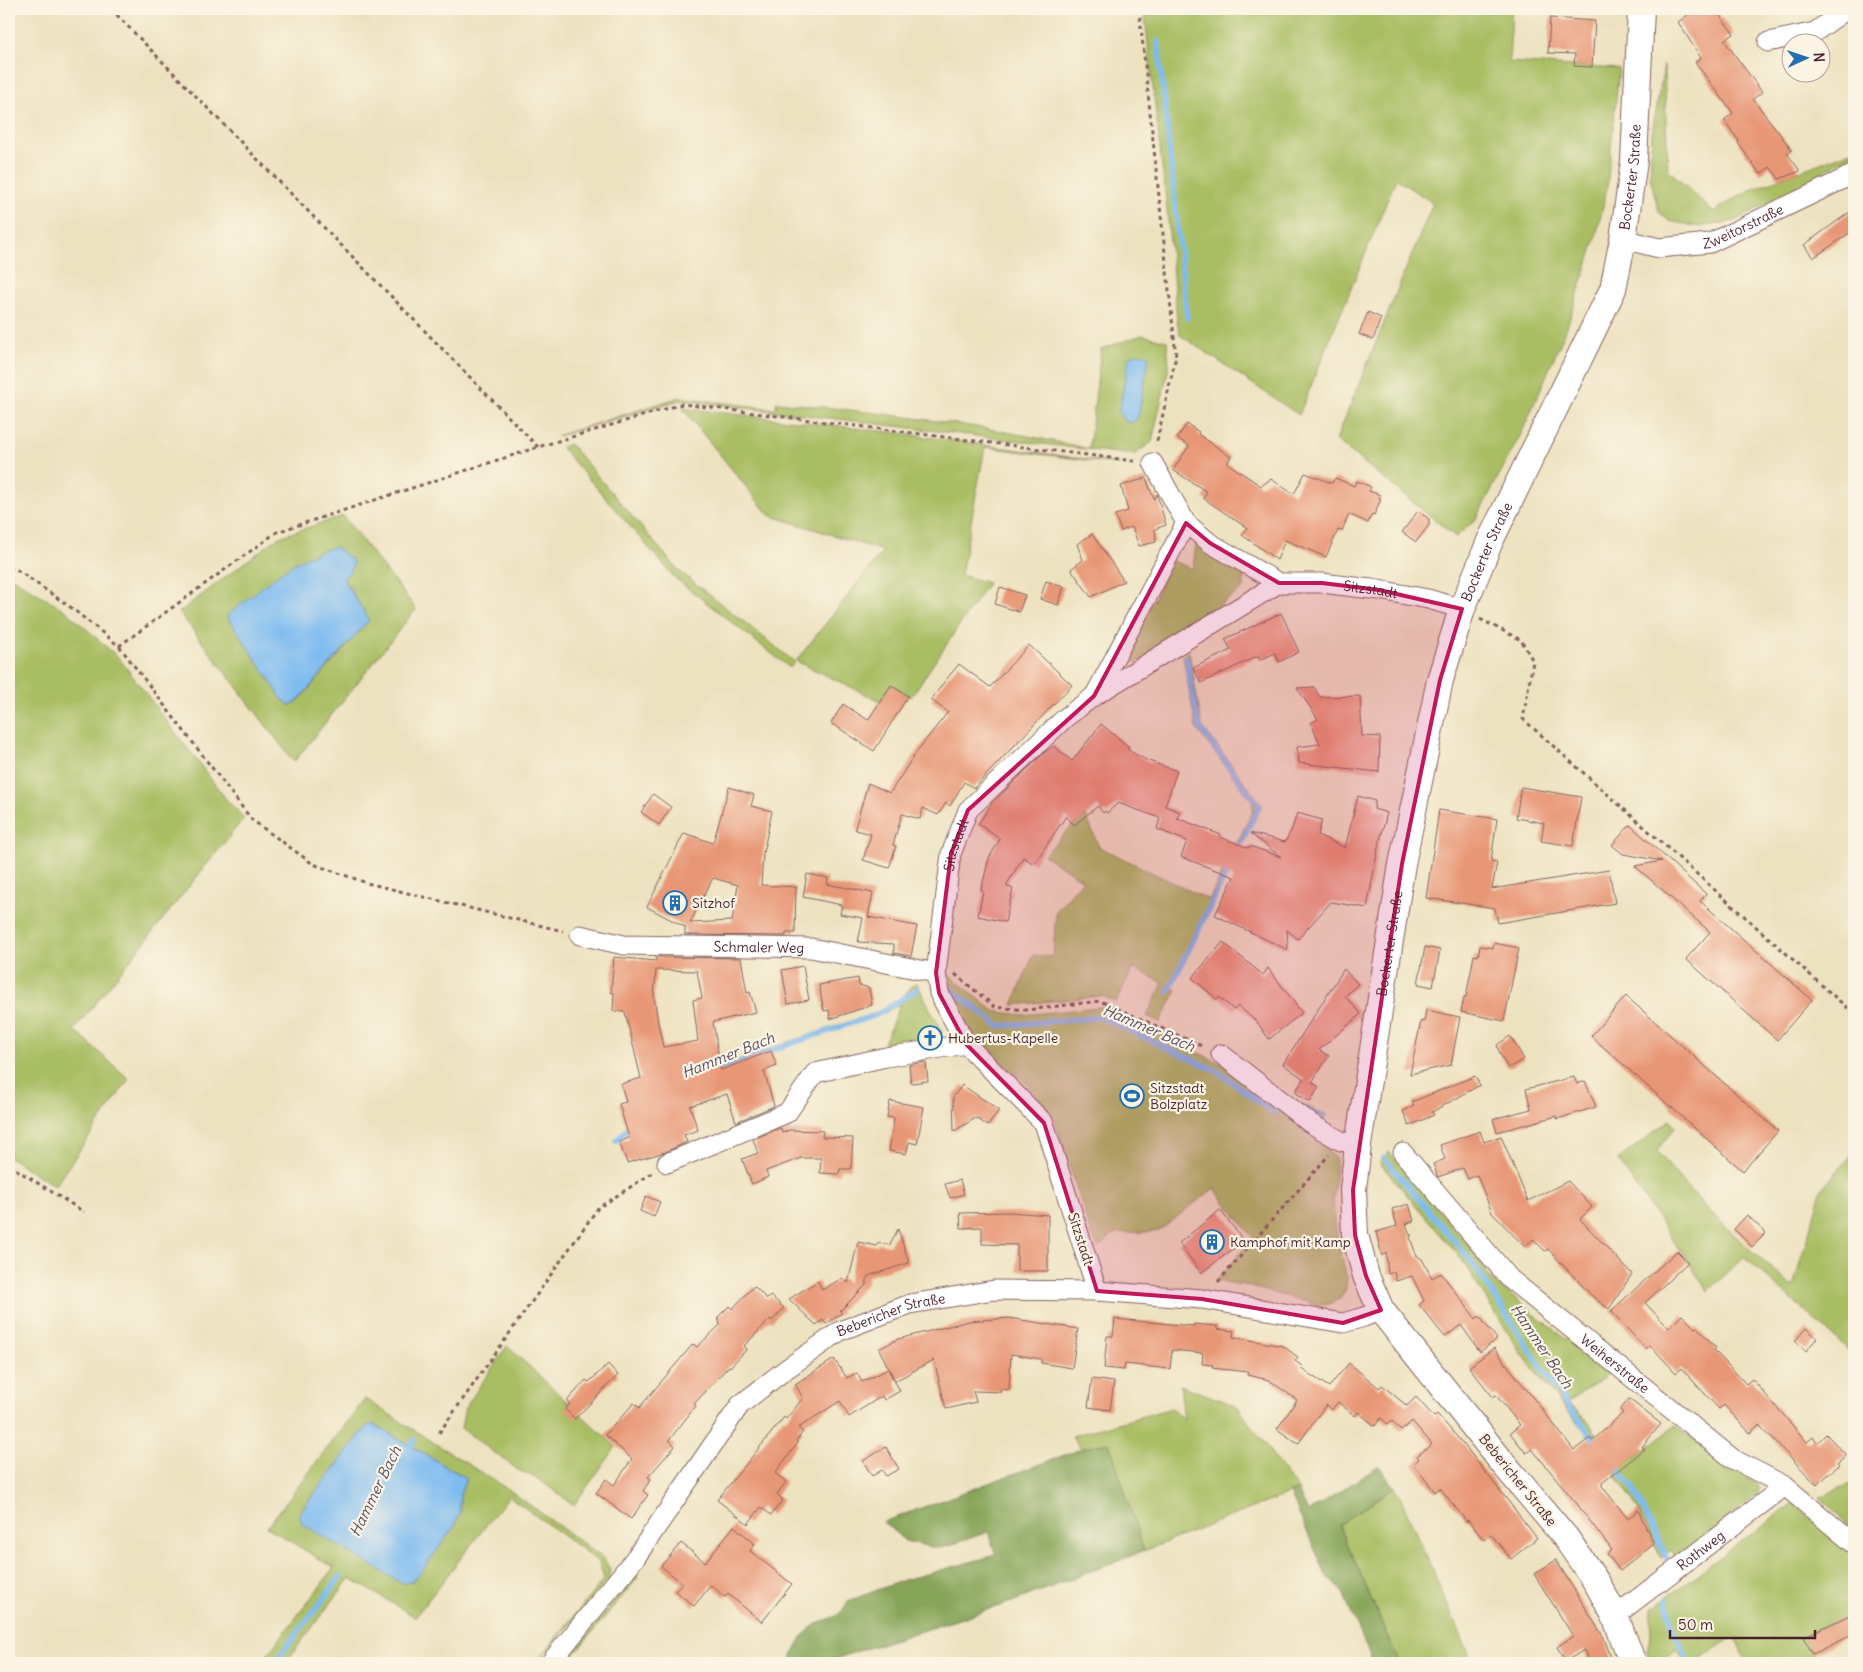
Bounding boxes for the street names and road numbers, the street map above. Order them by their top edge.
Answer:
street label: Bockerter Straße [1615,124,1645,231]
street label: Zweitorstraße [1702,200,1786,253]
street label: Bockerter Straße [1457,499,1517,604]
street label: Sitzstadt [1342,577,1399,602]
street label: Sitzstadt [940,816,973,872]
street label: Bockerter Straße [1372,890,1407,998]
street label: Schmaler Weg [713,937,804,957]
street label: Sitzstadt [1064,1210,1098,1268]
street label: Bebericher Straße [834,1289,947,1340]
street label: Weiherstraße [1576,1330,1653,1397]
street label: Bebericher Straße [1475,1430,1561,1530]
street label: Rothweg [1673,1526,1728,1574]

